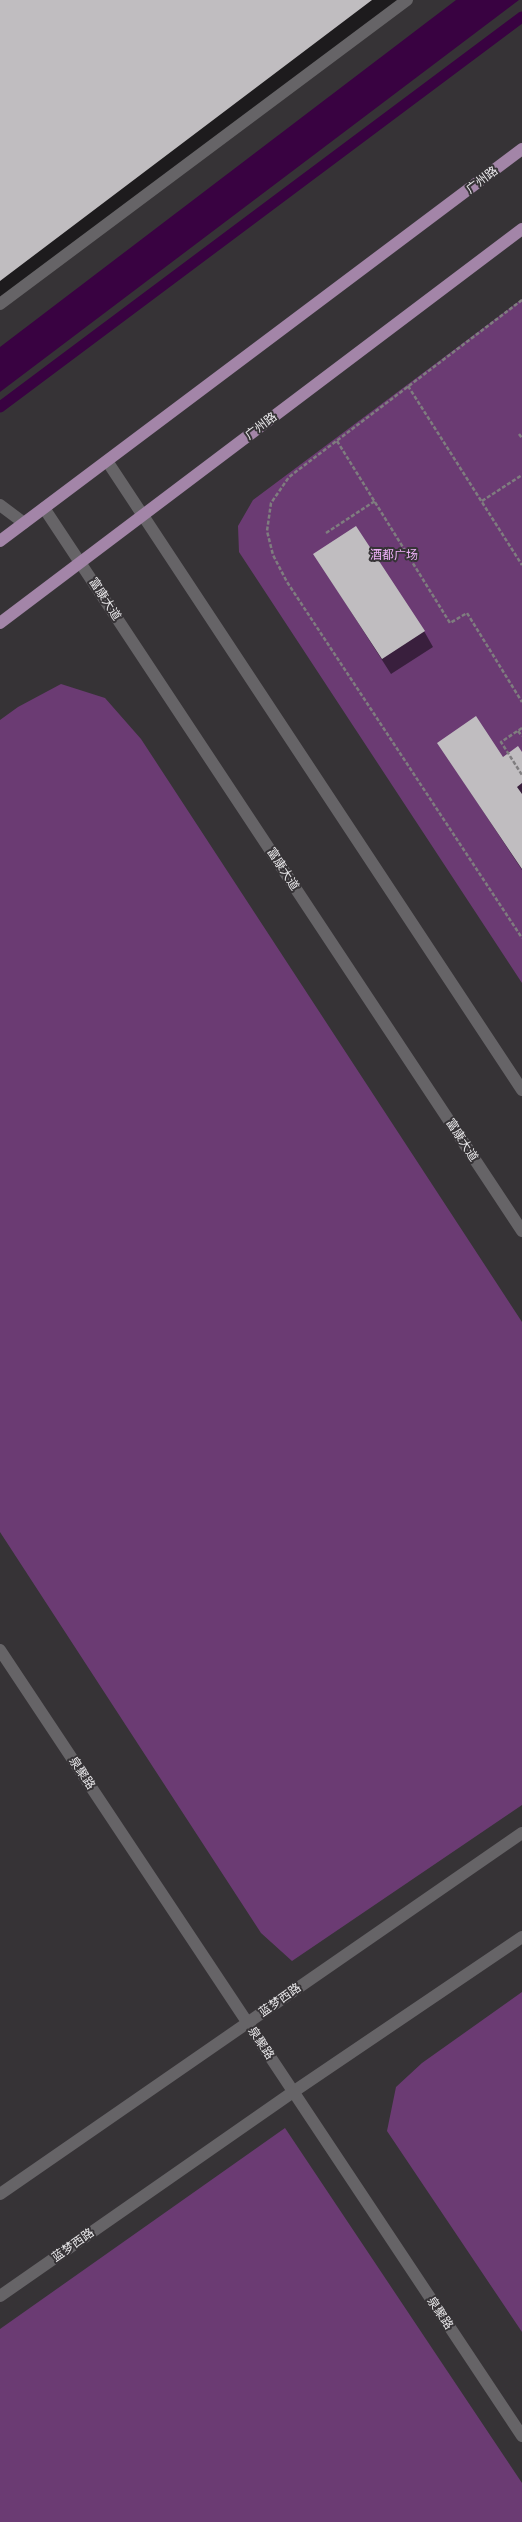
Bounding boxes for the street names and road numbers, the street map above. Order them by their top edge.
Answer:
street label: 广州路 [463,163,501,197]
street label: 广州路 [242,409,280,443]
street label: 富康大道 [86,575,124,623]
street label: 富康大道 [264,845,302,893]
street label: 富康大道 [443,1116,481,1164]
street label: 泉聚路 [66,1754,98,1792]
street label: 蓝梦西路 [256,1980,304,2020]
street label: 泉聚路 [245,2024,277,2062]
street label: 蓝梦西路 [49,2225,97,2265]
street label: 泉聚路 [424,2294,456,2332]

